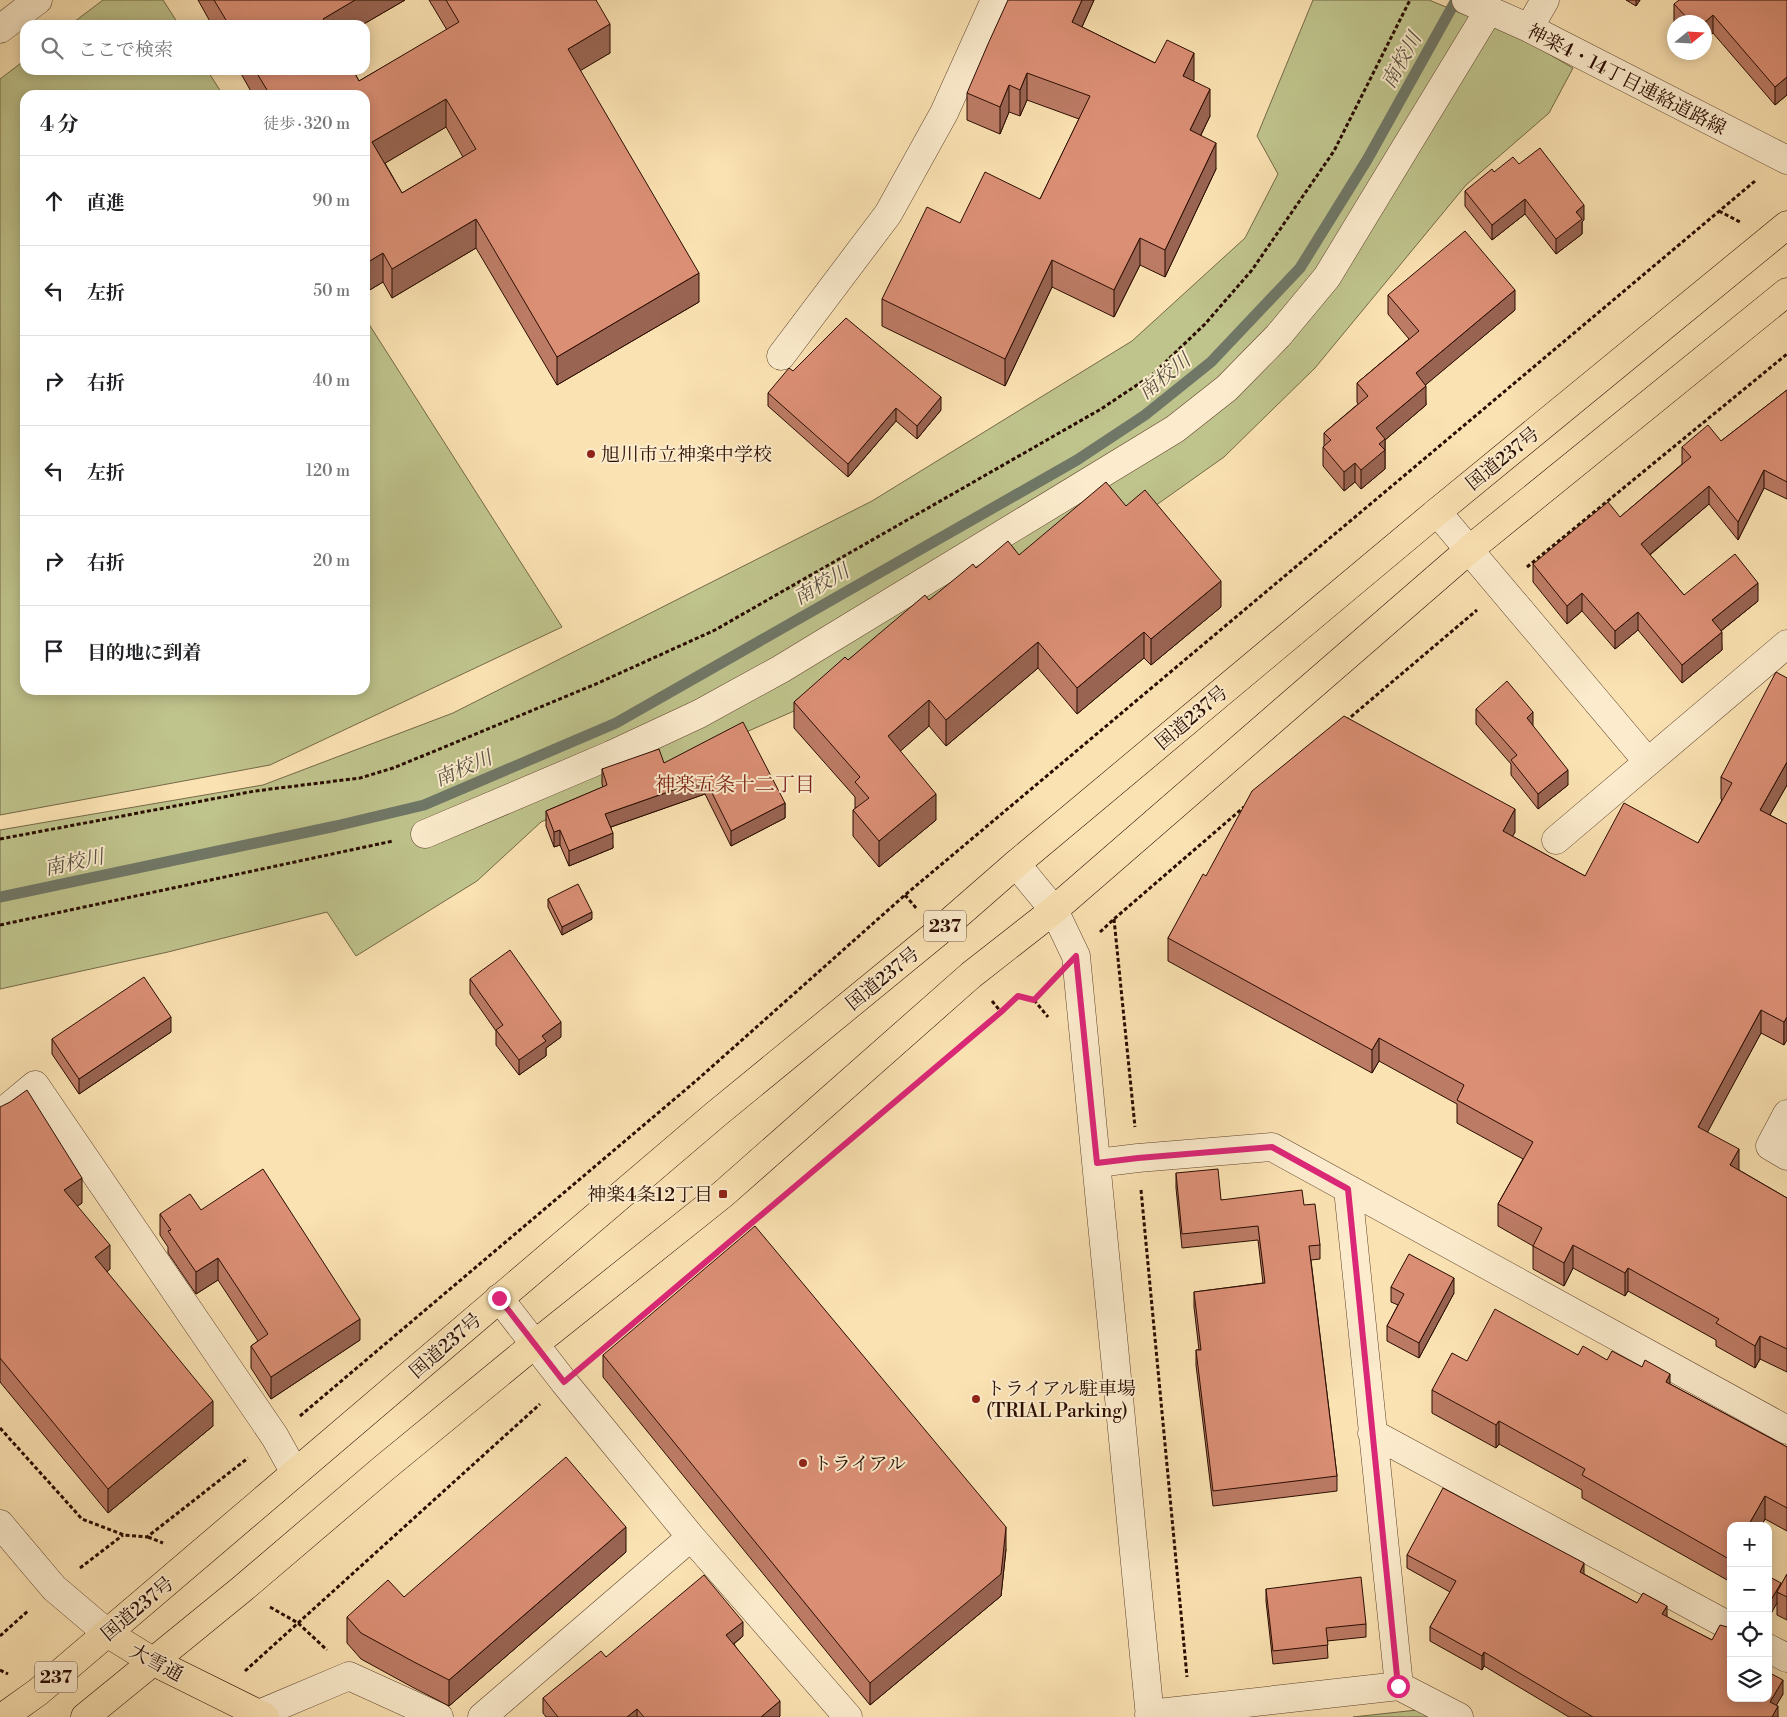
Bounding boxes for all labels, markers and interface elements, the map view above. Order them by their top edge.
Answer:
north arrow [1667,15,1712,60]
street label: 神楽4・14丁目連絡道路線 [1523,19,1730,141]
search box [20,20,370,75]
water label: 南校川 [1377,27,1429,93]
icon: search [38,34,66,62]
text: ここで検索 [78,38,173,62]
text: 4 分 [40,112,78,138]
text: 徒歩 · 320 m [263,114,350,134]
icon: ahead [40,187,68,215]
text: 直進 [87,191,125,215]
text: 90 m [312,191,350,211]
icon: left [40,277,68,305]
text: 左折 [87,281,125,305]
text: 50 m [313,281,350,301]
water label: 南校川 [1134,347,1198,406]
icon: right [40,367,68,395]
text: 右折 [87,371,125,395]
text: 40 m [313,371,350,391]
street label: 国道237号 [1461,422,1544,496]
place label: 旭川市立神楽中学校 [601,443,772,467]
marker: 旭川市立神楽中学校 [585,448,597,460]
icon: left [40,457,68,485]
text: 左折 [87,461,125,485]
text: 120 m [306,461,350,481]
icon: right [40,547,68,575]
text: 右折 [87,551,125,575]
text: 20 m [313,551,350,571]
water label: 南校川 [790,558,856,611]
icon: arrive [40,637,68,665]
text: 目的地に到着 [87,641,201,665]
street label: 国道237号 [1150,680,1233,755]
water label: 南校川 [431,745,498,793]
district label: 神楽五条十二丁目 [655,773,815,798]
water label: 南校川 [42,845,108,882]
road number: 237 [924,910,966,941]
street label: 国道237号 [841,942,924,1016]
place label: 神楽4条12丁目 [587,1183,713,1207]
marker: 神楽4条12丁目 [717,1188,729,1200]
route end [488,1287,511,1310]
street label: 国道237号 [405,1308,487,1384]
place label: トライアル駐車場 (TRIAL Parking) [986,1377,1136,1423]
marker: トライアル駐車場 (TRIAL Parking) [970,1393,982,1405]
place label: トライアル [813,1452,906,1476]
marker: トライアル [797,1457,809,1469]
map controls [1727,1522,1772,1702]
button: + [1727,1522,1772,1567]
button: − [1727,1567,1772,1612]
street label: 国道237号 [96,1571,179,1646]
button: locate [1727,1612,1772,1657]
street label: 大雪通 [126,1639,187,1687]
button: layers [1727,1657,1772,1702]
road number: 237 [35,1661,77,1692]
route start [1387,1675,1410,1698]

